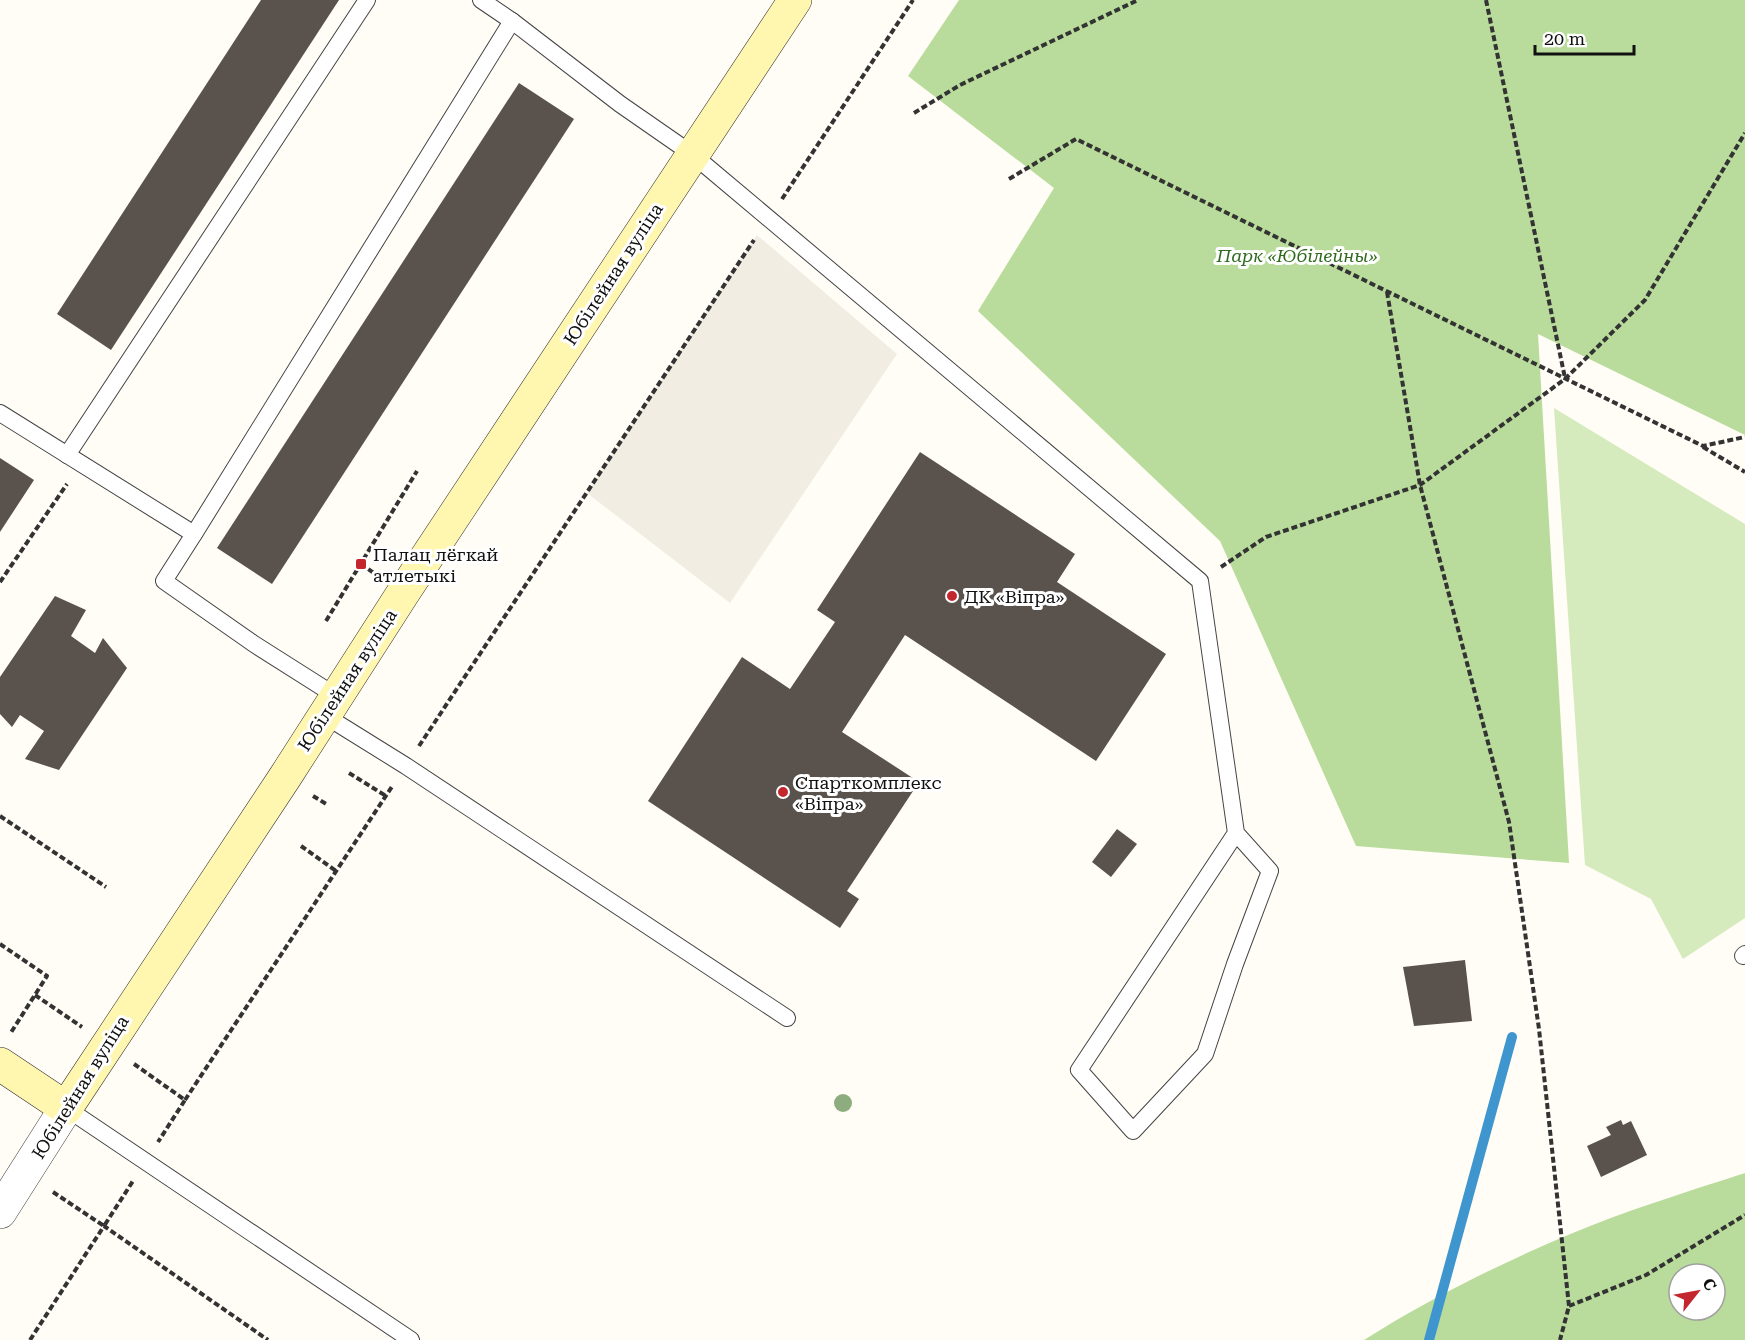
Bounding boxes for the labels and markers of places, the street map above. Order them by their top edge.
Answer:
place label: Палац лёгкай атлетыкі [373,544,498,586]
marker: Палац лёгкай атлетыкі [354,557,368,571]
place label: ДК «Віпра» [964,586,1064,607]
marker: ДК «Віпра» [945,589,959,603]
place label: Спарткомплекс «Віпра» [795,772,942,814]
marker: Спарткомплекс «Віпра» [776,785,790,799]

